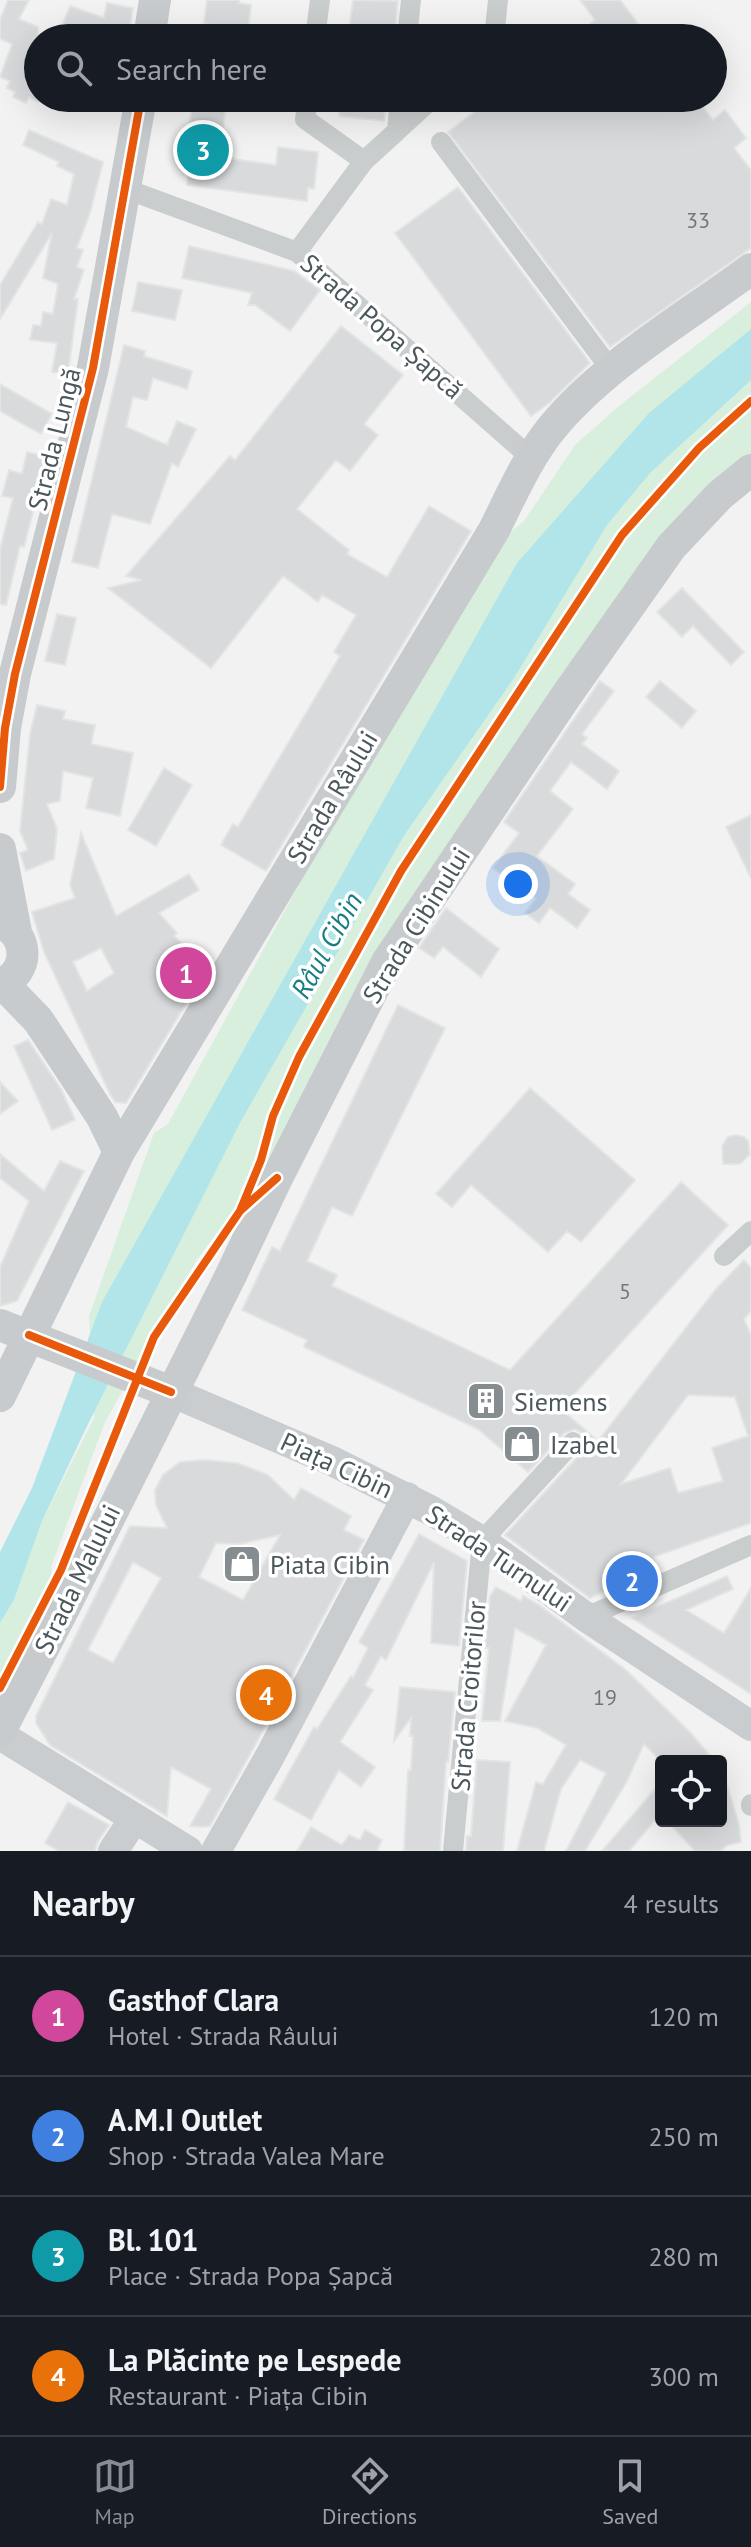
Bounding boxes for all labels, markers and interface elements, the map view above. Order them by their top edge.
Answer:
search box [24,24,727,112]
icon: search [52,46,96,90]
text: Search here [116,49,267,88]
pin: 3 [177,120,229,180]
house number: 33 [686,206,710,234]
street label: Strada Popa Șapcă [294,246,470,406]
street label: Strada Lungă [20,364,88,514]
street label: Strada Râului [280,725,384,869]
street label: Strada Cibinului [355,841,477,1009]
your location [498,864,538,904]
water label: Râul Cibin [282,885,370,1005]
pin: 1 [160,943,212,1003]
house number: 5 [619,1277,631,1305]
building icon: Siemens [465,1380,507,1422]
place label: Siemens [514,1385,607,1418]
shop icon: Izabel [501,1423,543,1465]
street label: Piața Cibin [276,1425,398,1505]
place label: Izabel [550,1428,617,1461]
street label: Strada Turnului [420,1497,578,1619]
street label: Strada Malului [27,1499,127,1659]
shop icon: Piata Cibin [221,1543,263,1585]
place label: Piata Cibin [270,1548,390,1581]
pin: 2 [606,1551,658,1611]
street label: Strada Croitorilor [443,1599,493,1793]
pin: 4 [240,1665,292,1725]
house number: 19 [593,1683,617,1711]
map controls [655,1755,727,1827]
button: locate [655,1755,727,1827]
text: Nearby [32,1881,134,1925]
text: 4 results [624,1887,719,1920]
text: Gasthof Clara [108,1980,279,2019]
text: 1 [51,2000,65,2033]
text: 120 m [648,2000,719,2033]
text: Hotel · Strada Râului [108,2019,338,2052]
text: A.M.I Outlet [108,2100,262,2139]
text: 2 [51,2120,65,2153]
text: 250 m [648,2120,719,2153]
text: Shop · Strada Valea Mare [108,2139,385,2172]
text: Bl. 101 [108,2220,198,2259]
text: 3 [51,2240,65,2273]
text: 280 m [648,2240,719,2273]
text: Place · Strada Popa Șapcă [108,2259,393,2292]
text: La Plăcinte pe Lespede [108,2340,401,2379]
text: 4 [51,2360,65,2393]
text: 300 m [648,2360,719,2393]
text: Restaurant · Piața Cibin [108,2379,368,2412]
tab: Map [93,2454,137,2530]
tab: Directions [322,2454,417,2530]
tab: Saved [602,2454,658,2530]

